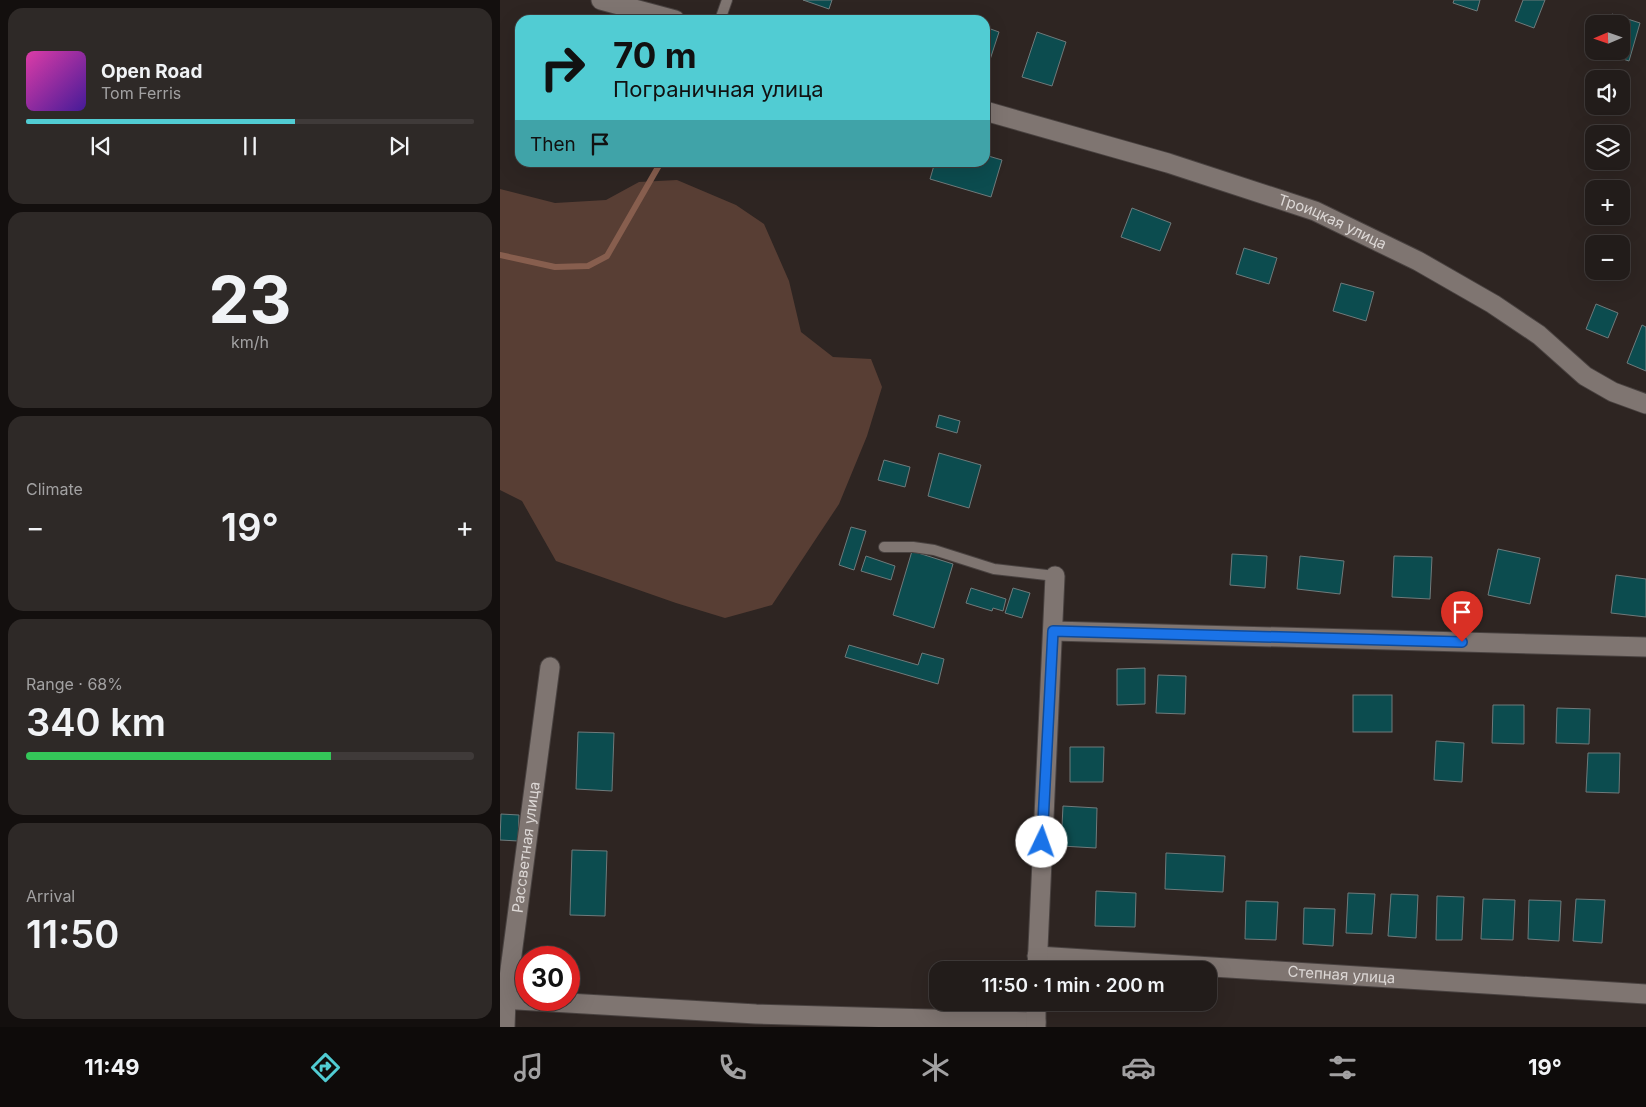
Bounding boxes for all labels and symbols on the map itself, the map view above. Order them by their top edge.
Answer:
north arrow [1585,15,1630,60]
street label: Троицкая улица [1276,190,1390,253]
pin [1441,591,1483,642]
street label: Рассветная улица [508,781,544,914]
position arrow [1015,815,1067,867]
speed limit sign: 30 [515,946,580,1011]
street label: Степная улица [1287,962,1396,987]

